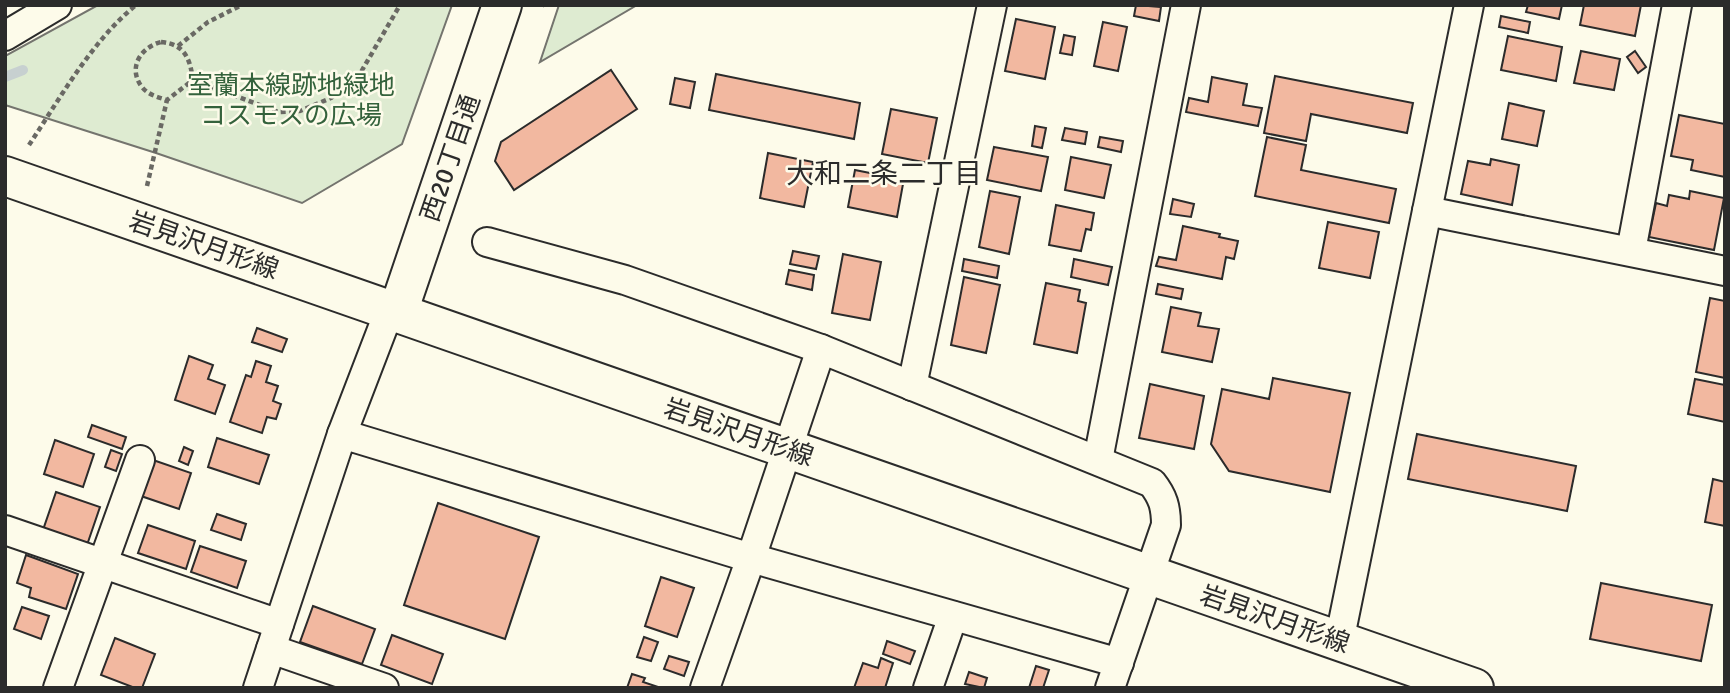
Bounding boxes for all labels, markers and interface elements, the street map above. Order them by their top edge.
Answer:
park label: 室蘭本線跡地緑地 コスモスの広場 [187,70,395,132]
street label: 西20丁目通 [414,91,488,226]
district label: 大和二条二丁目 [786,157,982,191]
street label: 岩見沢月形線 [125,205,283,286]
street label: 岩見沢月形線 [660,392,818,473]
street label: 岩見沢月形線 [1196,579,1354,660]

